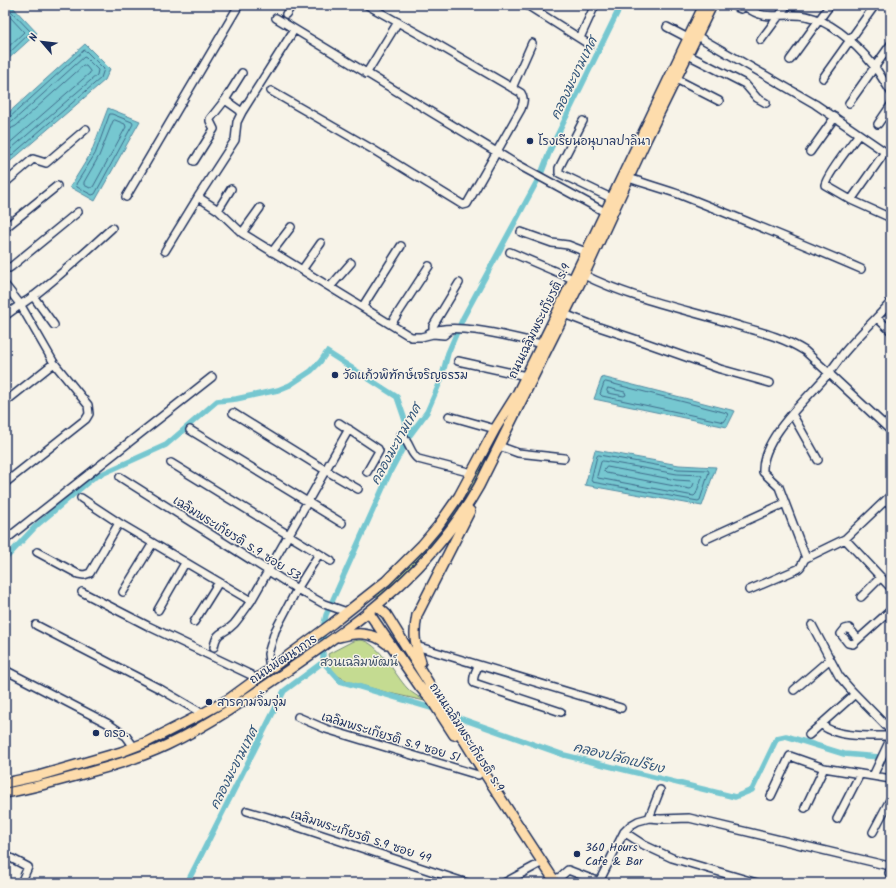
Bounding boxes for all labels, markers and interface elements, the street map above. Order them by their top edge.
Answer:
north arrow [22,22,62,62]
text: N [24,30,44,45]
water label: คลองมะขามเทศ [545,31,605,123]
place label: โรงเรียนอนุบาลปาลินา [538,132,651,151]
marker: โรงเรียนอนุบาลปาลินา [525,136,535,146]
street label: ถนนเฉลิมพระเกียรติ ร.9 [503,260,576,382]
place label: วัดแก้วพิทักษ์เจริญธรรม [343,366,468,385]
marker: วัดแก้วพิทักษ์เจริญธรรม [330,370,340,380]
water label: คลองมะขามเทศ [365,398,429,489]
street label: เฉลิมพระเกียรติ ร.9 ซอย 53 [169,491,304,586]
street label: ถนนพัฒนาการ [245,630,321,689]
park label: สวนเฉลิมพัฒน์ [320,653,398,672]
street label: ถนนเฉลิมพระเกียรติ ร.9 [424,679,509,795]
place label: สารคามจิ้มจุ่ม [217,691,286,712]
marker: สารคามจิ้มจุ่ม [204,697,214,707]
street label: เฉลิมพระเกียรติ ร.9 ซอย 51 [319,707,463,768]
water label: คลองมะขามเทศ [205,721,265,813]
place label: ตรอ. [104,724,129,743]
marker: ตรอ. [91,728,101,738]
water label: คลองปลัดเปรียง [571,737,668,780]
street label: เฉลิมพระเกียรติ ร.9 ซอย 49 [288,805,434,868]
place label: 360 Hours Cafe & Bar [585,838,644,871]
marker: 360 Hours Cafe & Bar [572,849,582,859]

